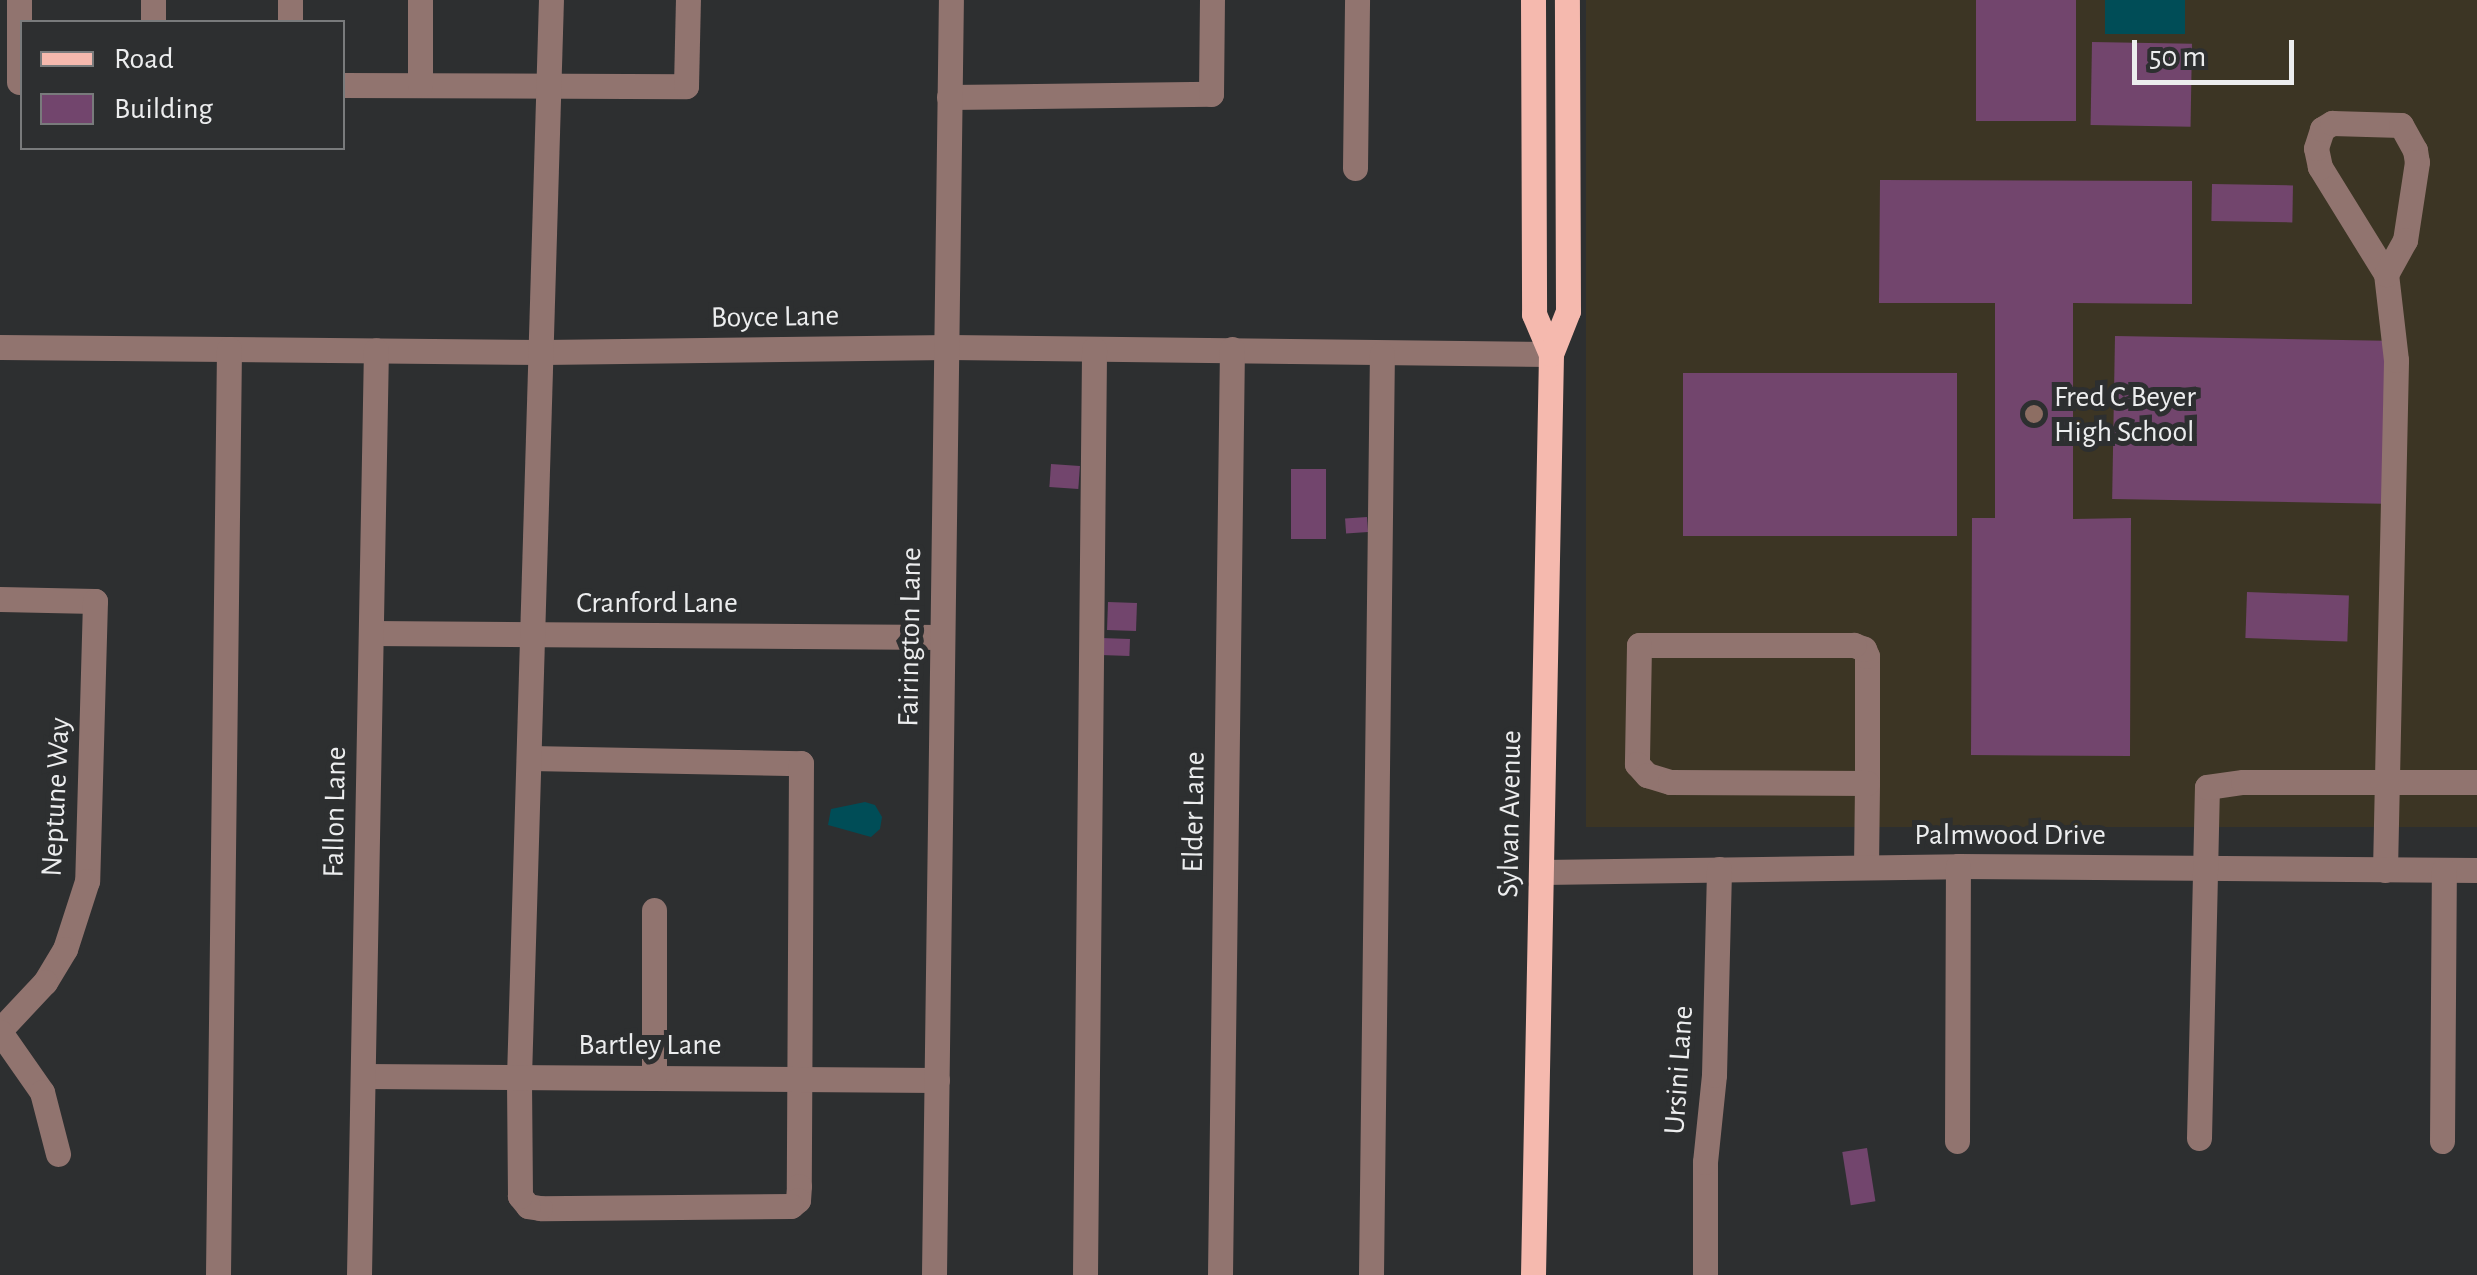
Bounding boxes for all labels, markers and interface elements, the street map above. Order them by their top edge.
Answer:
legend [20,20,345,150]
scale bar [2137,20,2300,82]
text: 50 m [2149,42,2206,72]
text: Road [114,44,174,74]
text: Building [114,94,213,124]
street label: Boyce Lane [711,298,839,336]
place label: Fred C Beyer High School [2054,379,2196,450]
marker: Fred C Beyer High School [2023,403,2045,425]
street label: Fairington Lane [890,547,930,727]
street label: Cranford Lane [576,585,738,621]
street label: Neptune Way [34,717,78,877]
street label: Sylvan Avenue [1491,730,1529,898]
street label: Fallon Lane [316,746,354,878]
street label: Elder Lane [1175,751,1213,873]
street label: Palmwood Drive [1914,817,2106,853]
street label: Ursini Lane [1657,1004,1701,1136]
street label: Bartley Lane [578,1027,722,1063]

